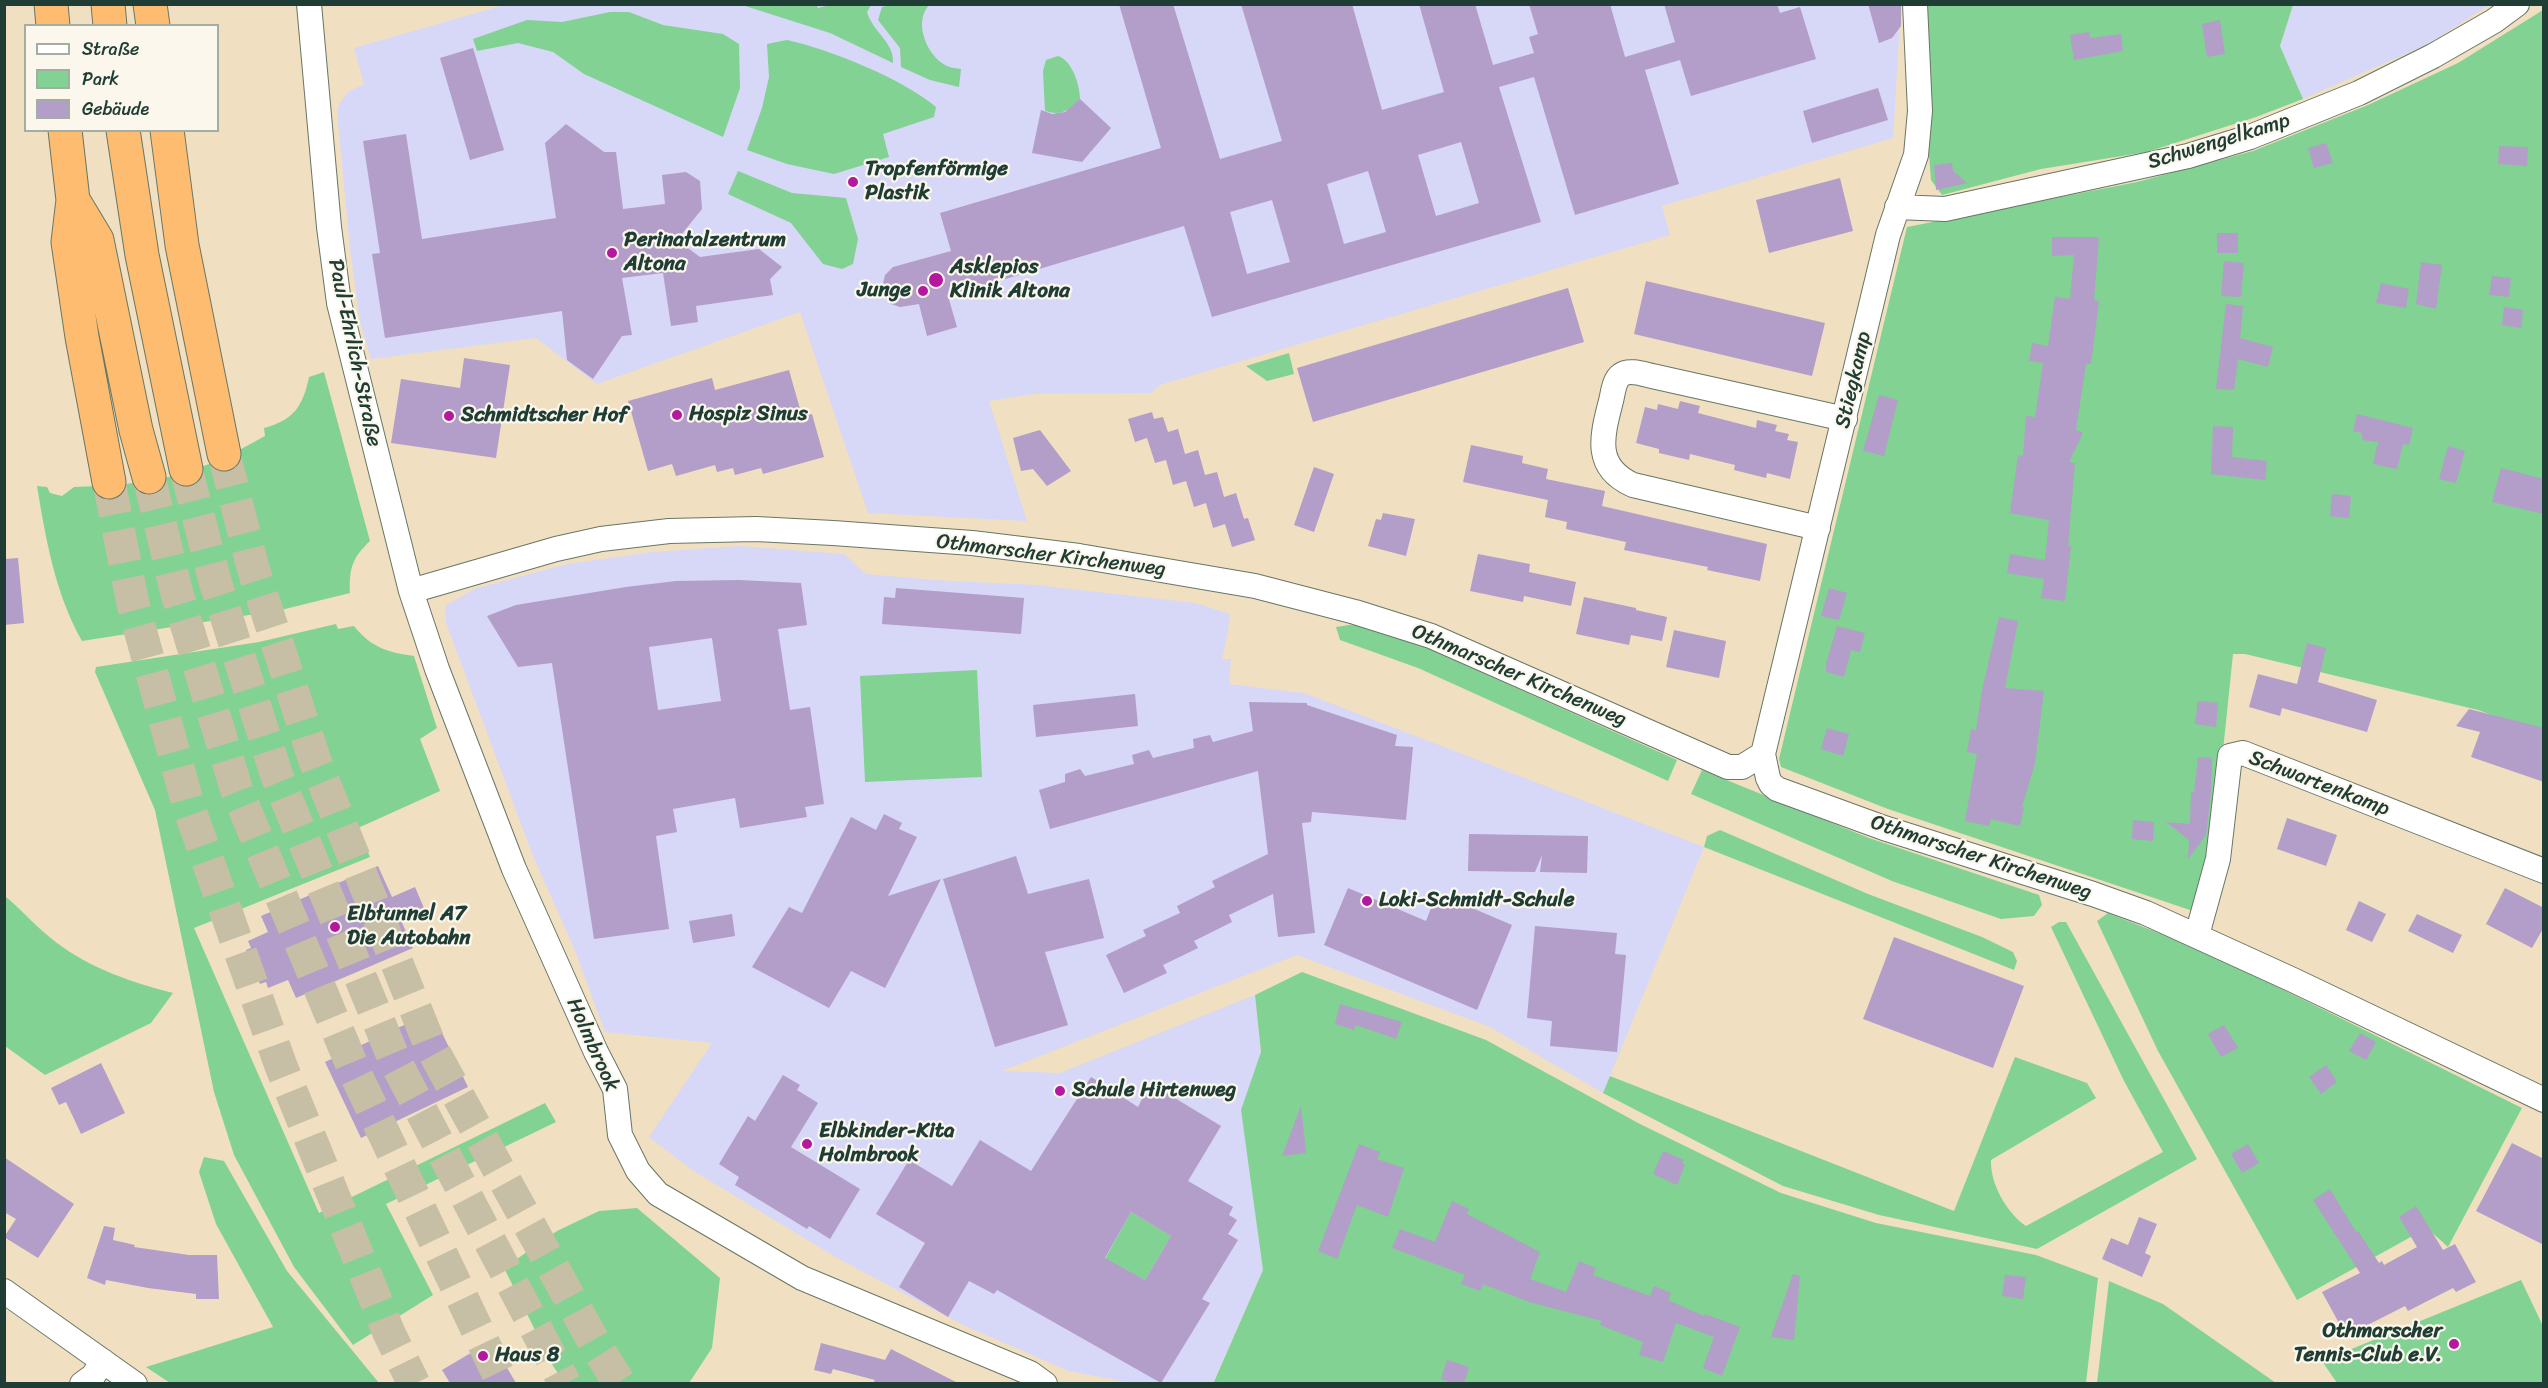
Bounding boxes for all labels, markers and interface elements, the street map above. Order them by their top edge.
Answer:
legend [24,24,219,132]
text: Straße [82,33,139,65]
text: Park [82,63,119,95]
text: Gebäude [82,93,149,125]
street label: Schwengelkamp [2145,108,2293,176]
place label: Tropfenförmige Plastik [865,157,1008,207]
marker: Tropfenförmige Plastik [846,175,860,189]
place label: Perinatalzentrum Altona [624,228,786,278]
marker: Perinatalzentrum Altona [605,246,619,260]
place label: Asklepios Klinik Altona [950,255,1070,305]
street label: Paul-Ehrlich-Straße [322,257,386,449]
marker: Asklepios Klinik Altona [927,271,945,289]
place label: Junge [857,278,911,304]
marker: Junge [916,284,930,298]
street label: Stiegkamp [1831,329,1877,431]
place label: Hospiz Sinus [689,402,808,428]
place label: Schmidtscher Hof [461,403,628,429]
marker: Hospiz Sinus [670,408,684,422]
marker: Schmidtscher Hof [442,409,456,423]
street label: Othmarscher Kirchenweg [935,529,1167,583]
street label: Othmarscher Kirchenweg [1408,619,1630,733]
street label: Schwartenkamp [2245,746,2393,822]
street label: Othmarscher Kirchenweg [1867,810,2095,906]
place label: Loki-Schmidt-Schule [1379,888,1575,914]
marker: Loki-Schmidt-Schule [1360,894,1374,908]
place label: Elbtunnel A7 Die Autobahn [347,902,471,952]
marker: Elbtunnel A7 Die Autobahn [328,920,342,934]
street label: Holmbrook [560,994,624,1096]
place label: Schule Hirtenweg [1072,1078,1236,1104]
marker: Schule Hirtenweg [1053,1084,1067,1098]
place label: Elbkinder-Kita Holmbrook [819,1119,955,1169]
marker: Elbkinder-Kita Holmbrook [800,1137,814,1151]
place label: Othmarscher Tennis-Club e.V. [2294,1319,2442,1369]
marker: Othmarscher Tennis-Club e.V. [2447,1337,2461,1351]
place label: Haus 8 [495,1343,559,1369]
marker: Haus 8 [476,1349,490,1363]

